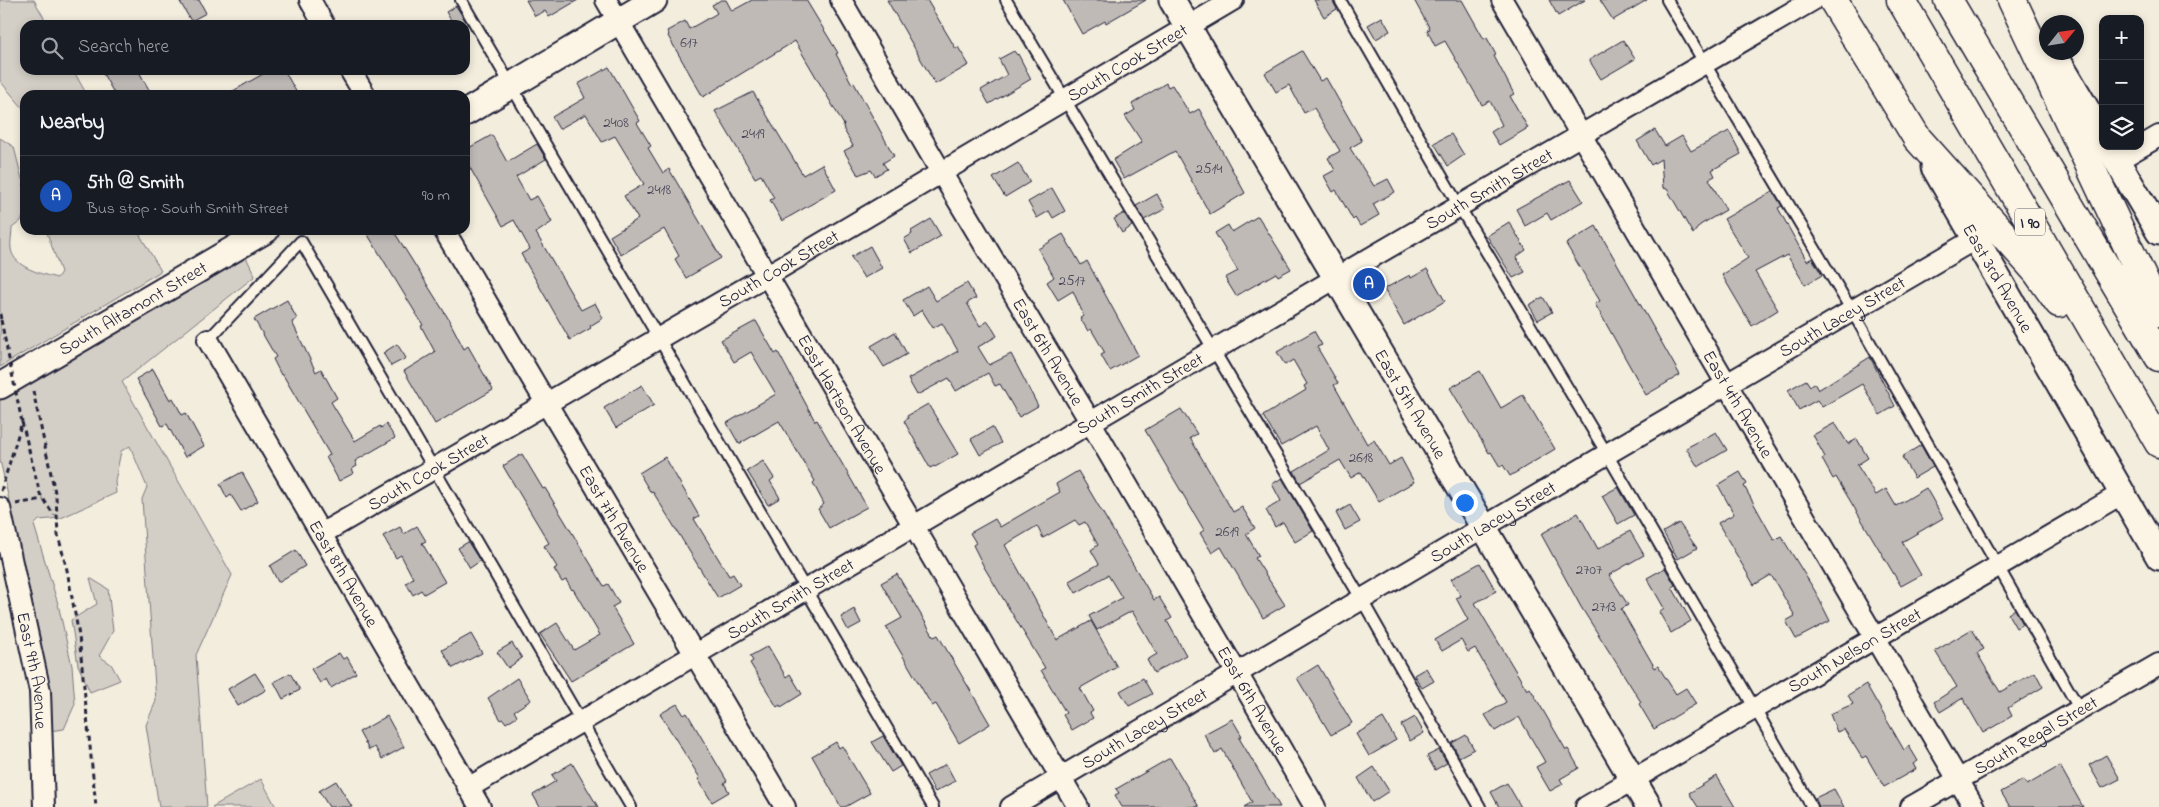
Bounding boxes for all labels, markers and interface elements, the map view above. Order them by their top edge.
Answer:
north arrow [2039,15,2084,60]
map controls [2099,15,2144,150]
button: + [2099,15,2144,60]
street label: South Cook Street [1063,18,1194,110]
search box [20,20,470,75]
house number: 617 [680,32,698,54]
icon: search [38,34,66,62]
text: Search here [78,34,169,61]
button: − [2099,60,2144,105]
button: layers [2099,105,2144,150]
text: Nearby [40,108,104,138]
house number: 2408 [603,112,629,134]
house number: 2419 [742,123,765,145]
street label: South Smith Street [1422,143,1559,238]
house number: 2514 [1196,158,1223,180]
text: 5th @ Smith [87,170,184,197]
house number: 2418 [647,179,671,201]
text: A [51,184,61,208]
text: 90 m [422,184,450,208]
text: Bus stop · South Smith Street [87,197,289,221]
road number: I 90 [2015,208,2045,236]
street label: East 3rd Avenue [1955,220,2038,339]
street label: South Cook Street [714,225,845,316]
street label: South Altamont Street [55,256,213,364]
pin: A [1353,265,1385,303]
house number: 2517 [1059,270,1086,292]
street label: South Lacey Street [1775,271,1911,366]
street label: East 6th Avenue [1004,294,1089,412]
street label: East Hartson Avenue [789,330,892,481]
street label: East 5th Avenue [1366,345,1452,465]
street label: East 4th Avenue [1695,346,1779,464]
street label: South Smith Street [1072,347,1209,443]
street label: South Cook Street [364,428,495,519]
house number: 2618 [1349,447,1374,469]
street label: East 7th Avenue [571,461,655,579]
street label: South Lacey Street [1426,476,1562,571]
your location [1452,490,1478,516]
street label: East 8th Avenue [301,516,384,634]
house number: 2619 [1215,521,1239,543]
street label: South Smith Street [723,553,860,648]
house number: 2707 [1576,559,1602,581]
house number: 2713 [1592,596,1616,618]
street label: South Nelson Street [1784,602,1927,701]
street label: East 9th Avenue [8,610,52,731]
street label: East 6th Avenue [1209,642,1293,761]
street label: South Lacey Street [1077,682,1213,777]
street label: South Regal Street [1970,691,2104,783]

